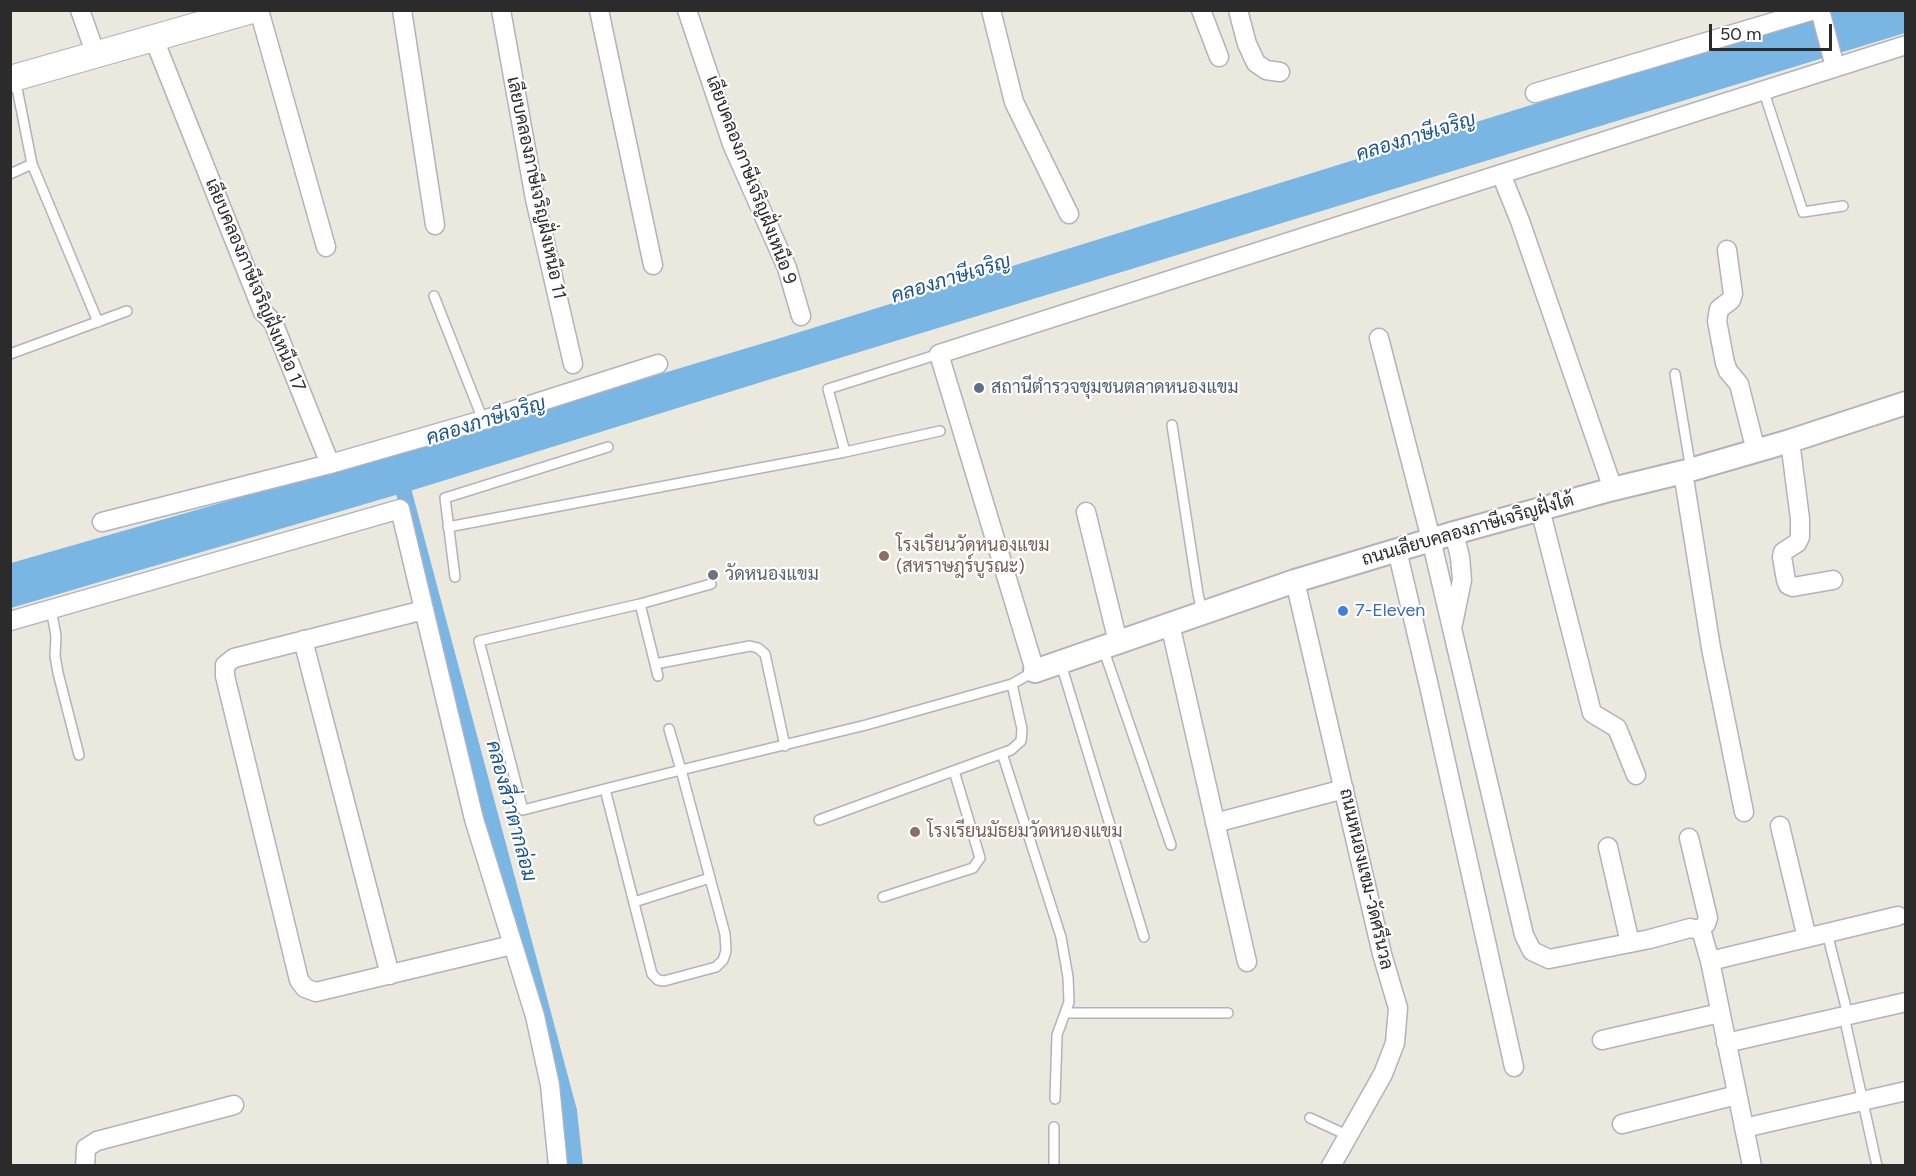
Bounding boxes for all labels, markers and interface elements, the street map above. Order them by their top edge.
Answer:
scale bar [1712,12,1835,50]
text: 50 m [1720,23,1762,45]
street label: เลียบคลองภาษีเจริญฝั่งเหนือ 9 [701,72,801,288]
street label: เลียบคลองภาษีเจริญฝั่งเหนือ 11 [502,75,570,301]
water label: คลองภาษีเจริญ [1353,107,1479,167]
street label: เลียบคลองภาษีเจริญฝั่งเหนือ 17 [200,175,310,395]
water label: คลองภาษีเจริญ [888,249,1014,309]
place label: สถานีตำรวจชุมชนตลาดหนองแขม [991,377,1239,399]
marker: สถานีตำรวจชุมชนตลาดหนองแขม [972,381,986,395]
water label: คลองภาษีเจริญ [423,391,549,451]
street label: ถนนเลียบคลองภาษีเจริญฝั่งใต้ [1359,489,1577,571]
place label: โรงเรียนวัดหนองแขม (สหราษฎร์บูรณะ) [896,535,1049,578]
marker: โรงเรียนวัดหนองแขม (สหราษฎร์บูรณะ) [877,549,891,563]
place label: วัดหนองแขม [725,564,819,586]
marker: วัดหนองแขม [706,568,720,582]
place label: 7-Eleven [1355,600,1425,622]
marker: 7-Eleven [1336,604,1350,618]
water label: คลองสี่วาตากล่อม [481,738,541,884]
street label: ถนนหนองแขม-วัดศรีนวล [1335,786,1397,972]
place label: โรงเรียนมัธยมวัดหนองแขม [927,821,1123,843]
marker: โรงเรียนมัธยมวัดหนองแขม [908,825,922,839]

